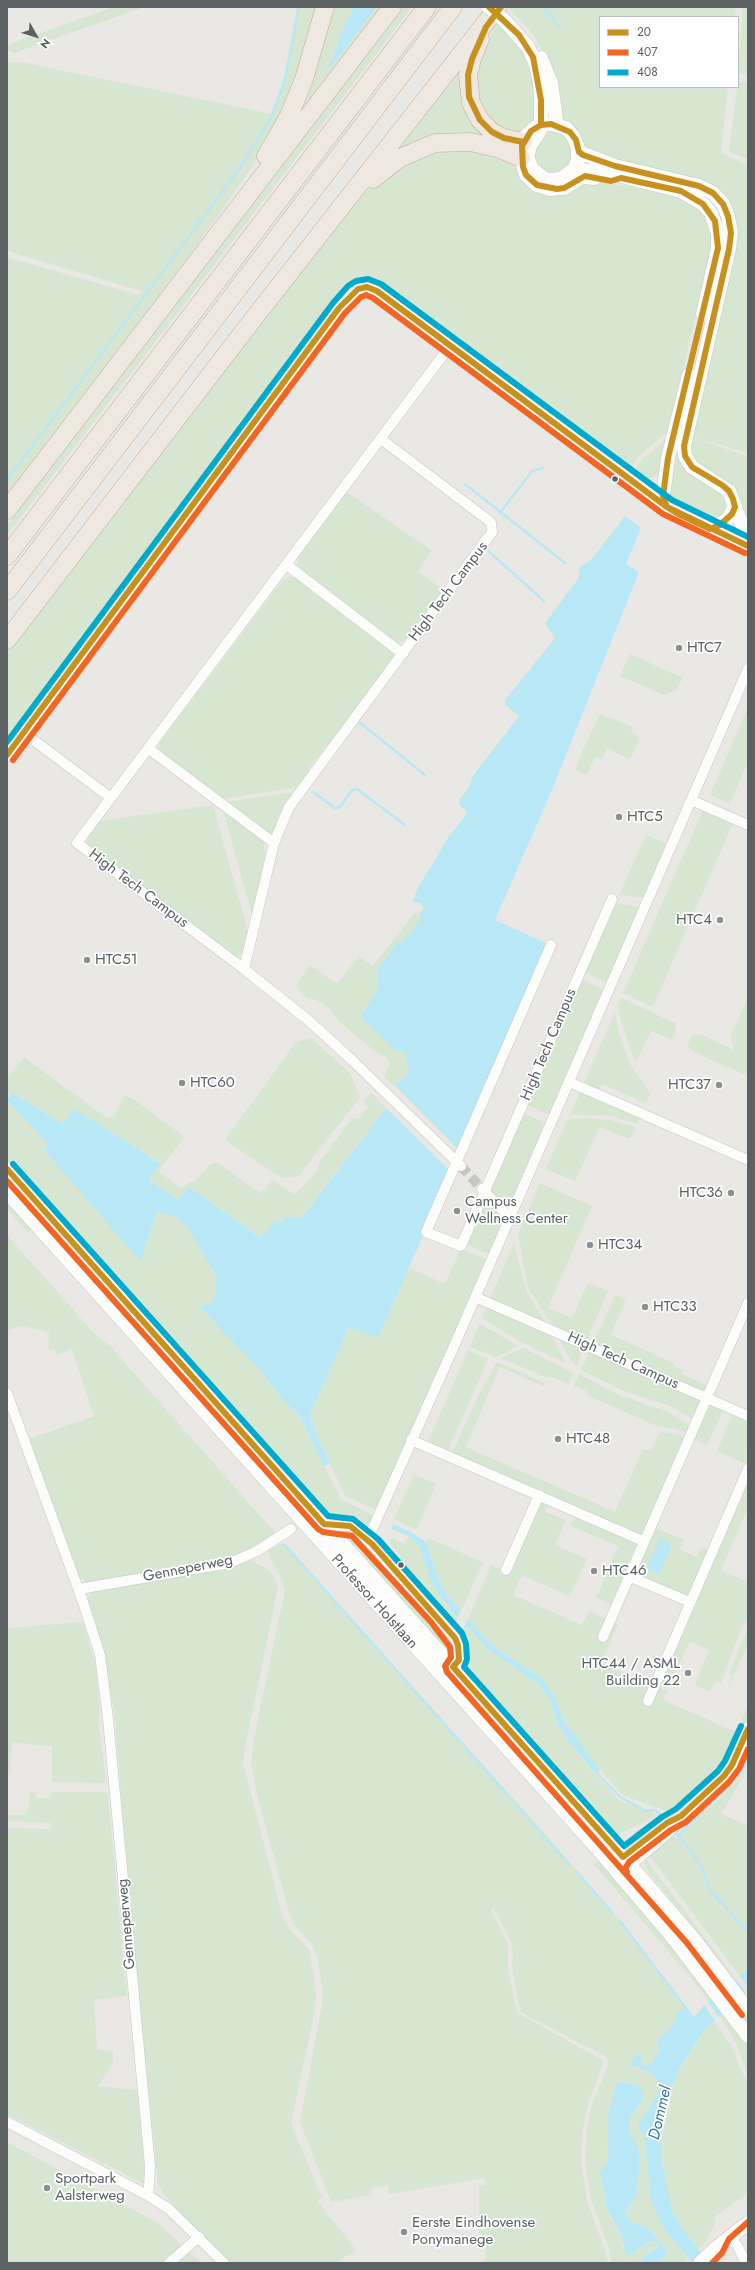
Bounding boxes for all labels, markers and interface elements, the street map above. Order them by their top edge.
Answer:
north arrow [16,16,56,56]
legend [599,16,739,88]
text: 20 [637,23,651,41]
text: N [36,35,54,52]
text: 407 [637,43,658,61]
text: 408 [637,63,658,81]
unlabelled marker [610,474,620,484]
street label: High Tech Campus [406,539,492,645]
place label: HTC7 [687,639,722,657]
marker: HTC7 [674,643,684,653]
place label: HTC5 [627,808,663,826]
marker: HTC5 [614,812,624,822]
street label: High Tech Campus [85,846,191,932]
place label: HTC4 [676,911,712,929]
marker: HTC4 [715,915,725,925]
place label: HTC51 [95,951,137,969]
marker: HTC51 [82,955,92,965]
street label: High Tech Campus [517,986,581,1104]
place label: HTC60 [190,1074,235,1092]
place label: HTC37 [668,1076,711,1094]
marker: HTC60 [177,1078,187,1088]
marker: HTC37 [714,1080,724,1090]
place label: HTC36 [679,1184,723,1202]
marker: HTC36 [726,1188,736,1198]
place label: Campus Wellness Center [465,1193,568,1228]
marker: Campus Wellness Center [452,1206,462,1216]
place label: HTC34 [598,1236,642,1254]
marker: HTC34 [585,1240,595,1250]
place label: HTC33 [653,1298,697,1316]
marker: HTC33 [640,1302,650,1312]
street label: High Tech Campus [565,1328,681,1394]
place label: HTC48 [566,1430,610,1448]
marker: HTC48 [553,1434,563,1444]
street label: Genneperweg [142,1551,234,1587]
street label: Professor Holstlaan [327,1551,421,1653]
unlabelled marker [396,1560,406,1570]
place label: HTC46 [602,1562,647,1580]
marker: HTC46 [589,1566,599,1576]
place label: HTC44 / ASML Building 22 [582,1655,680,1690]
marker: HTC44 / ASML Building 22 [683,1668,693,1678]
street label: Genneperweg [114,1878,140,1970]
water label: Dommel [645,2084,677,2142]
place label: Sportpark Aalsterweg [55,2170,125,2205]
marker: Sportpark Aalsterweg [42,2183,52,2193]
place label: Eerste Eindhovense Ponymanege [412,2214,535,2249]
marker: Eerste Eindhovense Ponymanege [399,2227,409,2237]

